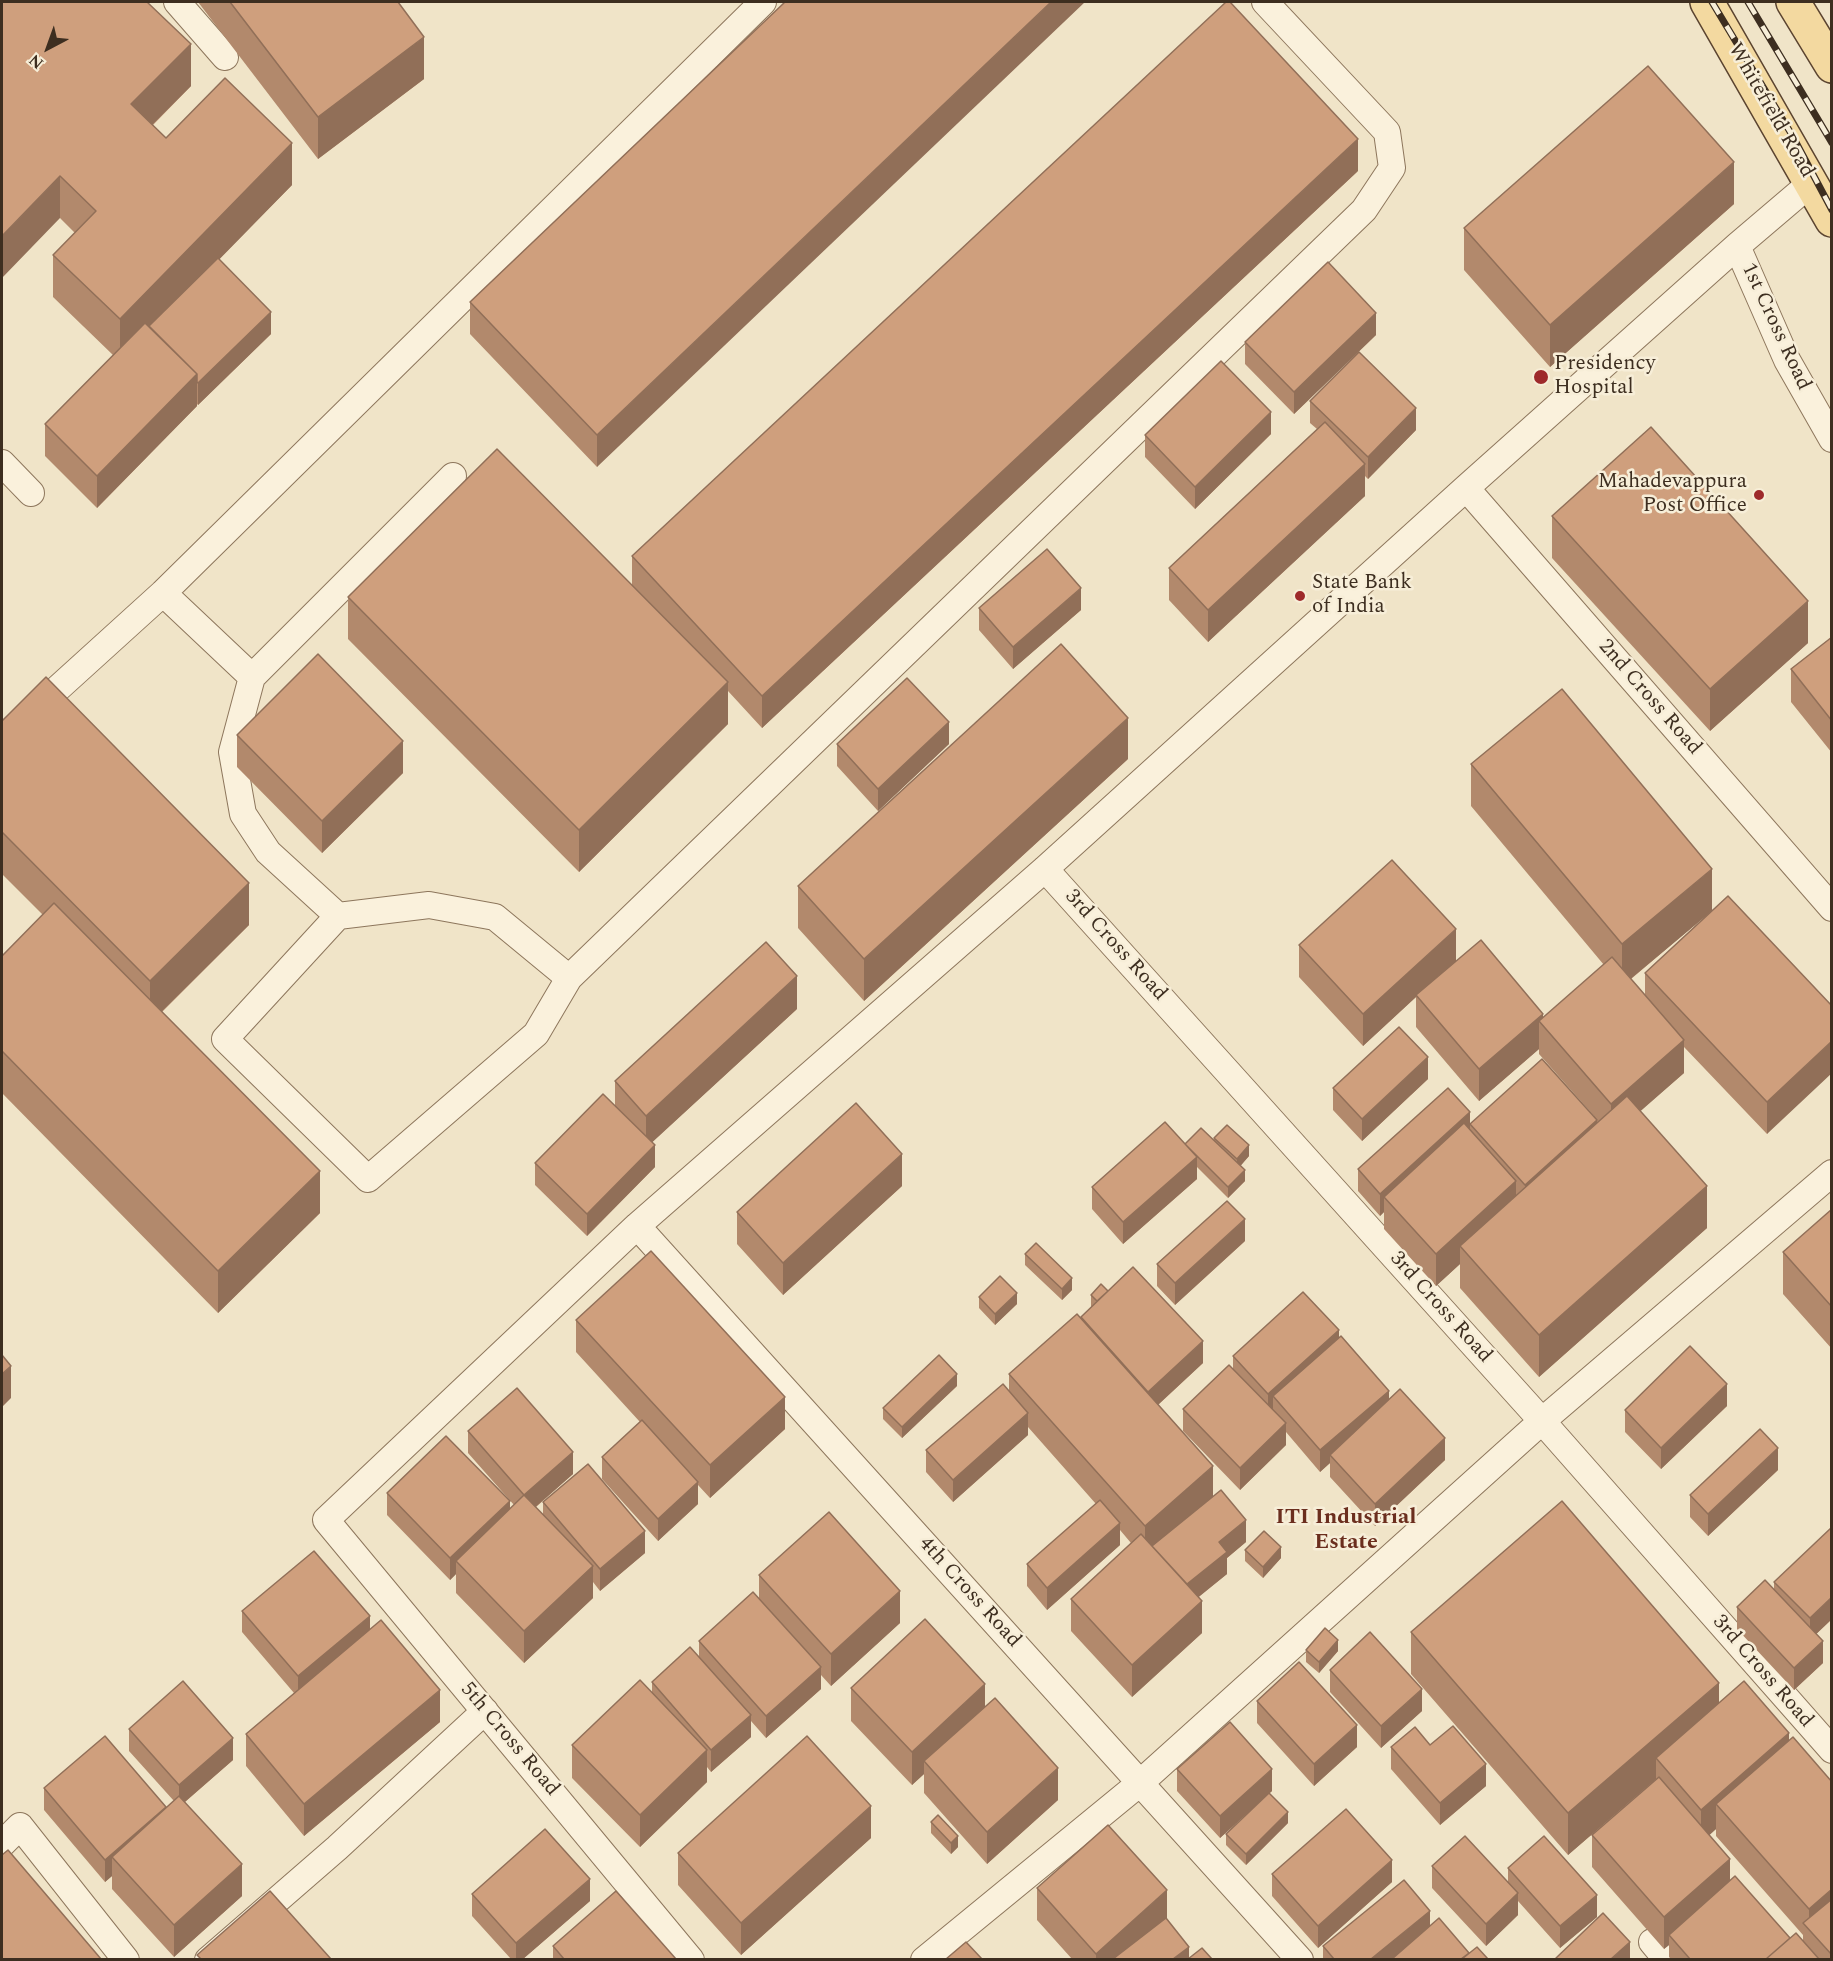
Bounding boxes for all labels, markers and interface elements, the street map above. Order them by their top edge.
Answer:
north arrow [18,18,78,78]
street label: Whitefield Road [1721,39,1819,183]
text: N [23,48,49,75]
street label: 1st Cross Road [1735,259,1815,395]
place label: Presidency Hospital [1554,352,1656,402]
marker: Presidency Hospital [1532,368,1550,386]
place label: Mahadevappura Post Office [1598,470,1747,520]
marker: Mahadevappura Post Office [1752,488,1766,502]
place label: State Bank of India [1312,571,1412,621]
marker: State Bank of India [1293,589,1307,603]
street label: 2nd Cross Road [1592,635,1706,761]
street label: 3rd Cross Road [1058,885,1172,1007]
street label: 3rd Cross Road [1383,1247,1497,1369]
district label: ITI Industrial Estate [1276,1506,1416,1558]
street label: 4th Cross Road [913,1532,1025,1654]
street label: 3rd Cross Road [1706,1610,1818,1734]
street label: 5th Cross Road [454,1678,564,1802]

